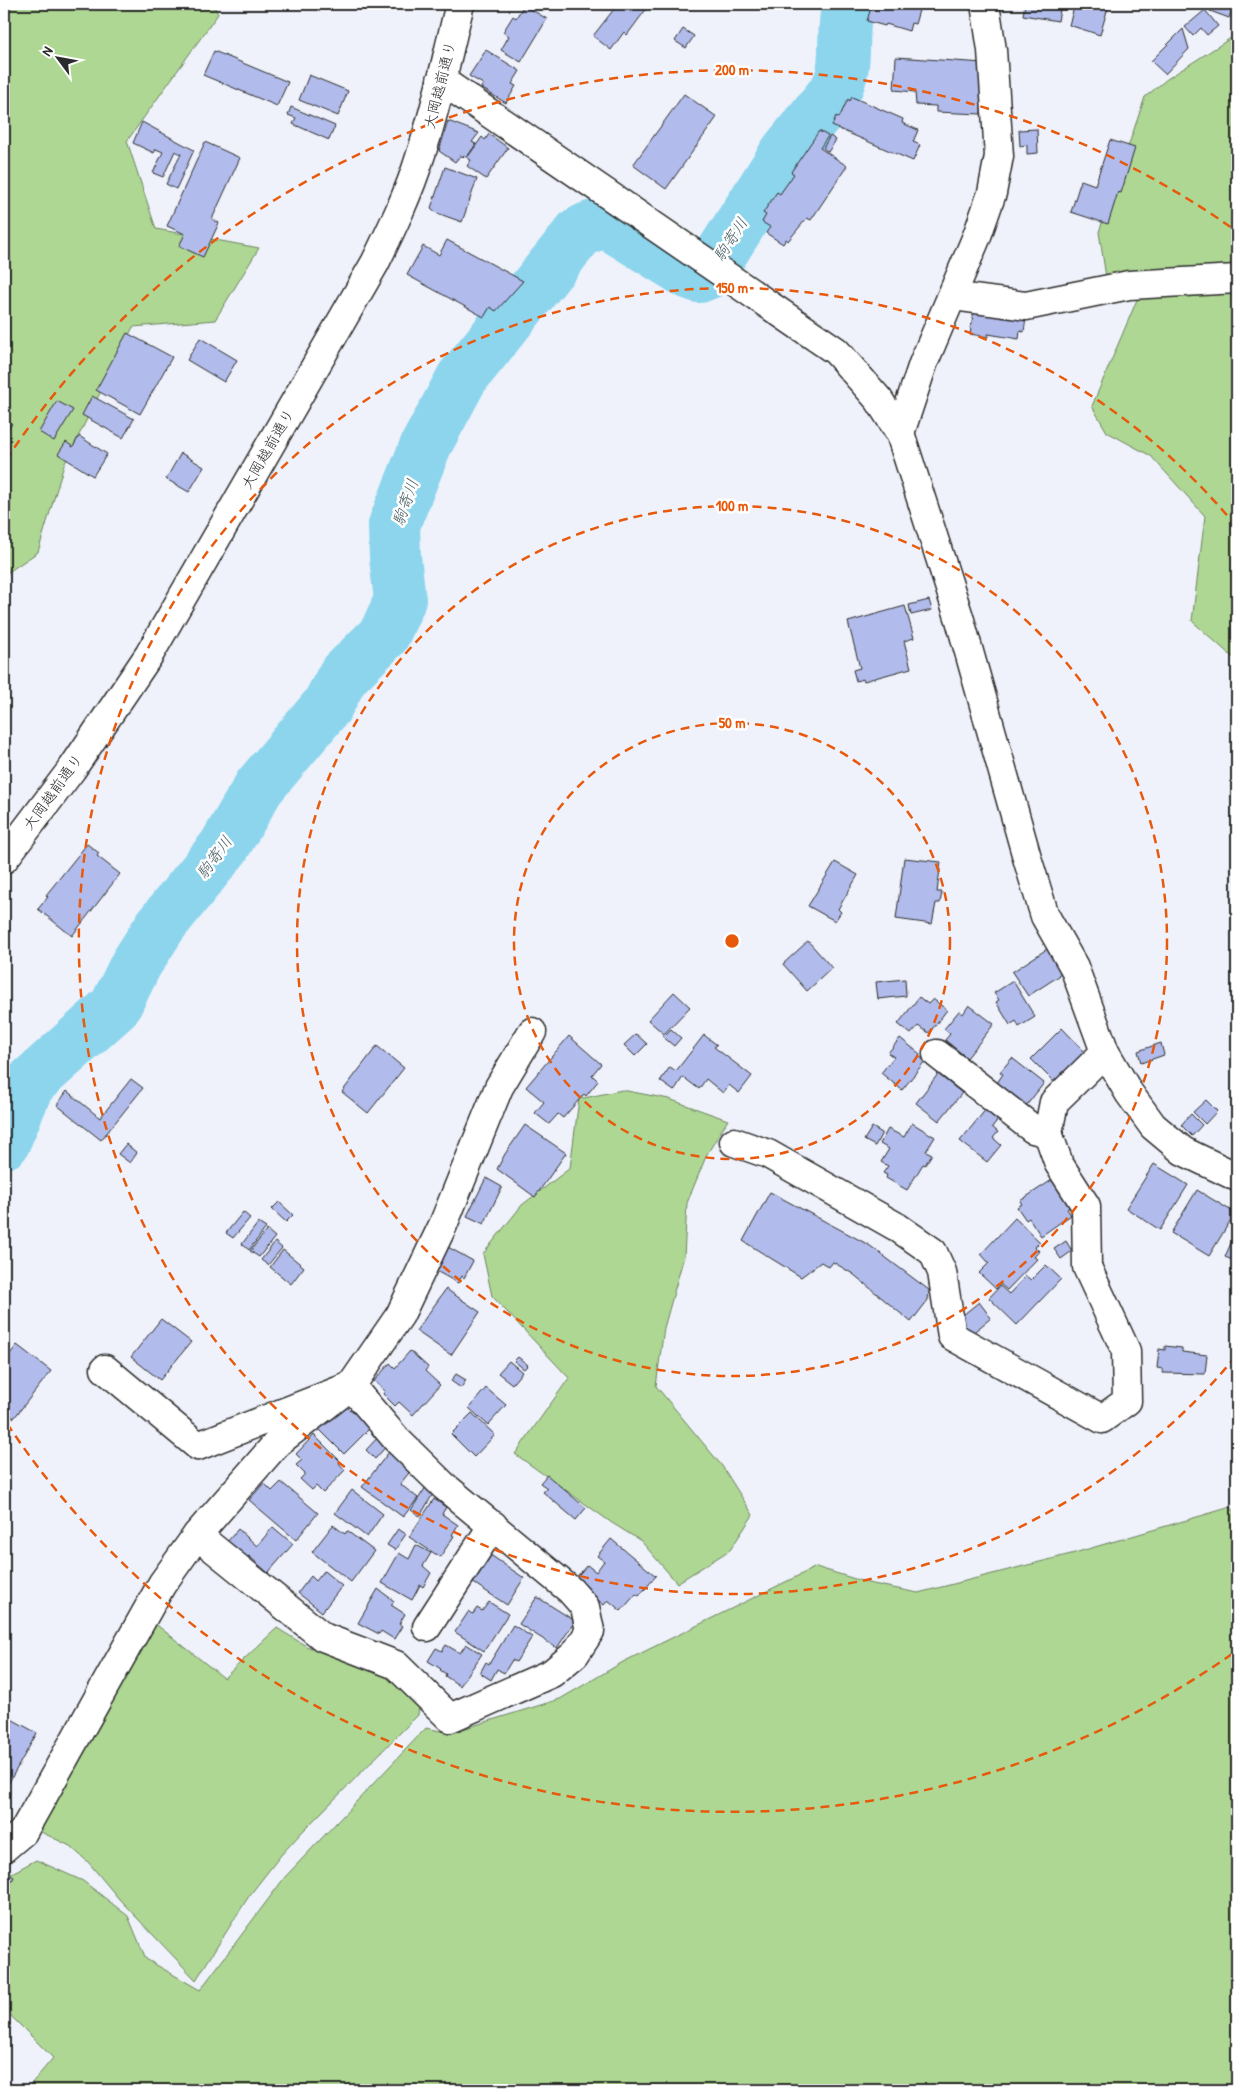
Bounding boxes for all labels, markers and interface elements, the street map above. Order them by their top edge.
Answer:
north arrow [32,32,82,82]
street label: 大岡越前通り [418,39,461,131]
text: N [37,42,57,59]
text: 200 m [715,59,749,80]
water label: 駒寄川 [708,213,752,265]
text: 150 m [716,277,748,298]
street label: 大岡越前通り [236,405,299,493]
water label: 駒寄川 [387,476,423,528]
text: 100 m [716,495,748,516]
text: 50 m [719,712,745,733]
street label: 大岡越前通り [18,749,88,834]
water label: 駒寄川 [191,831,237,883]
centre of rings [723,932,741,950]

